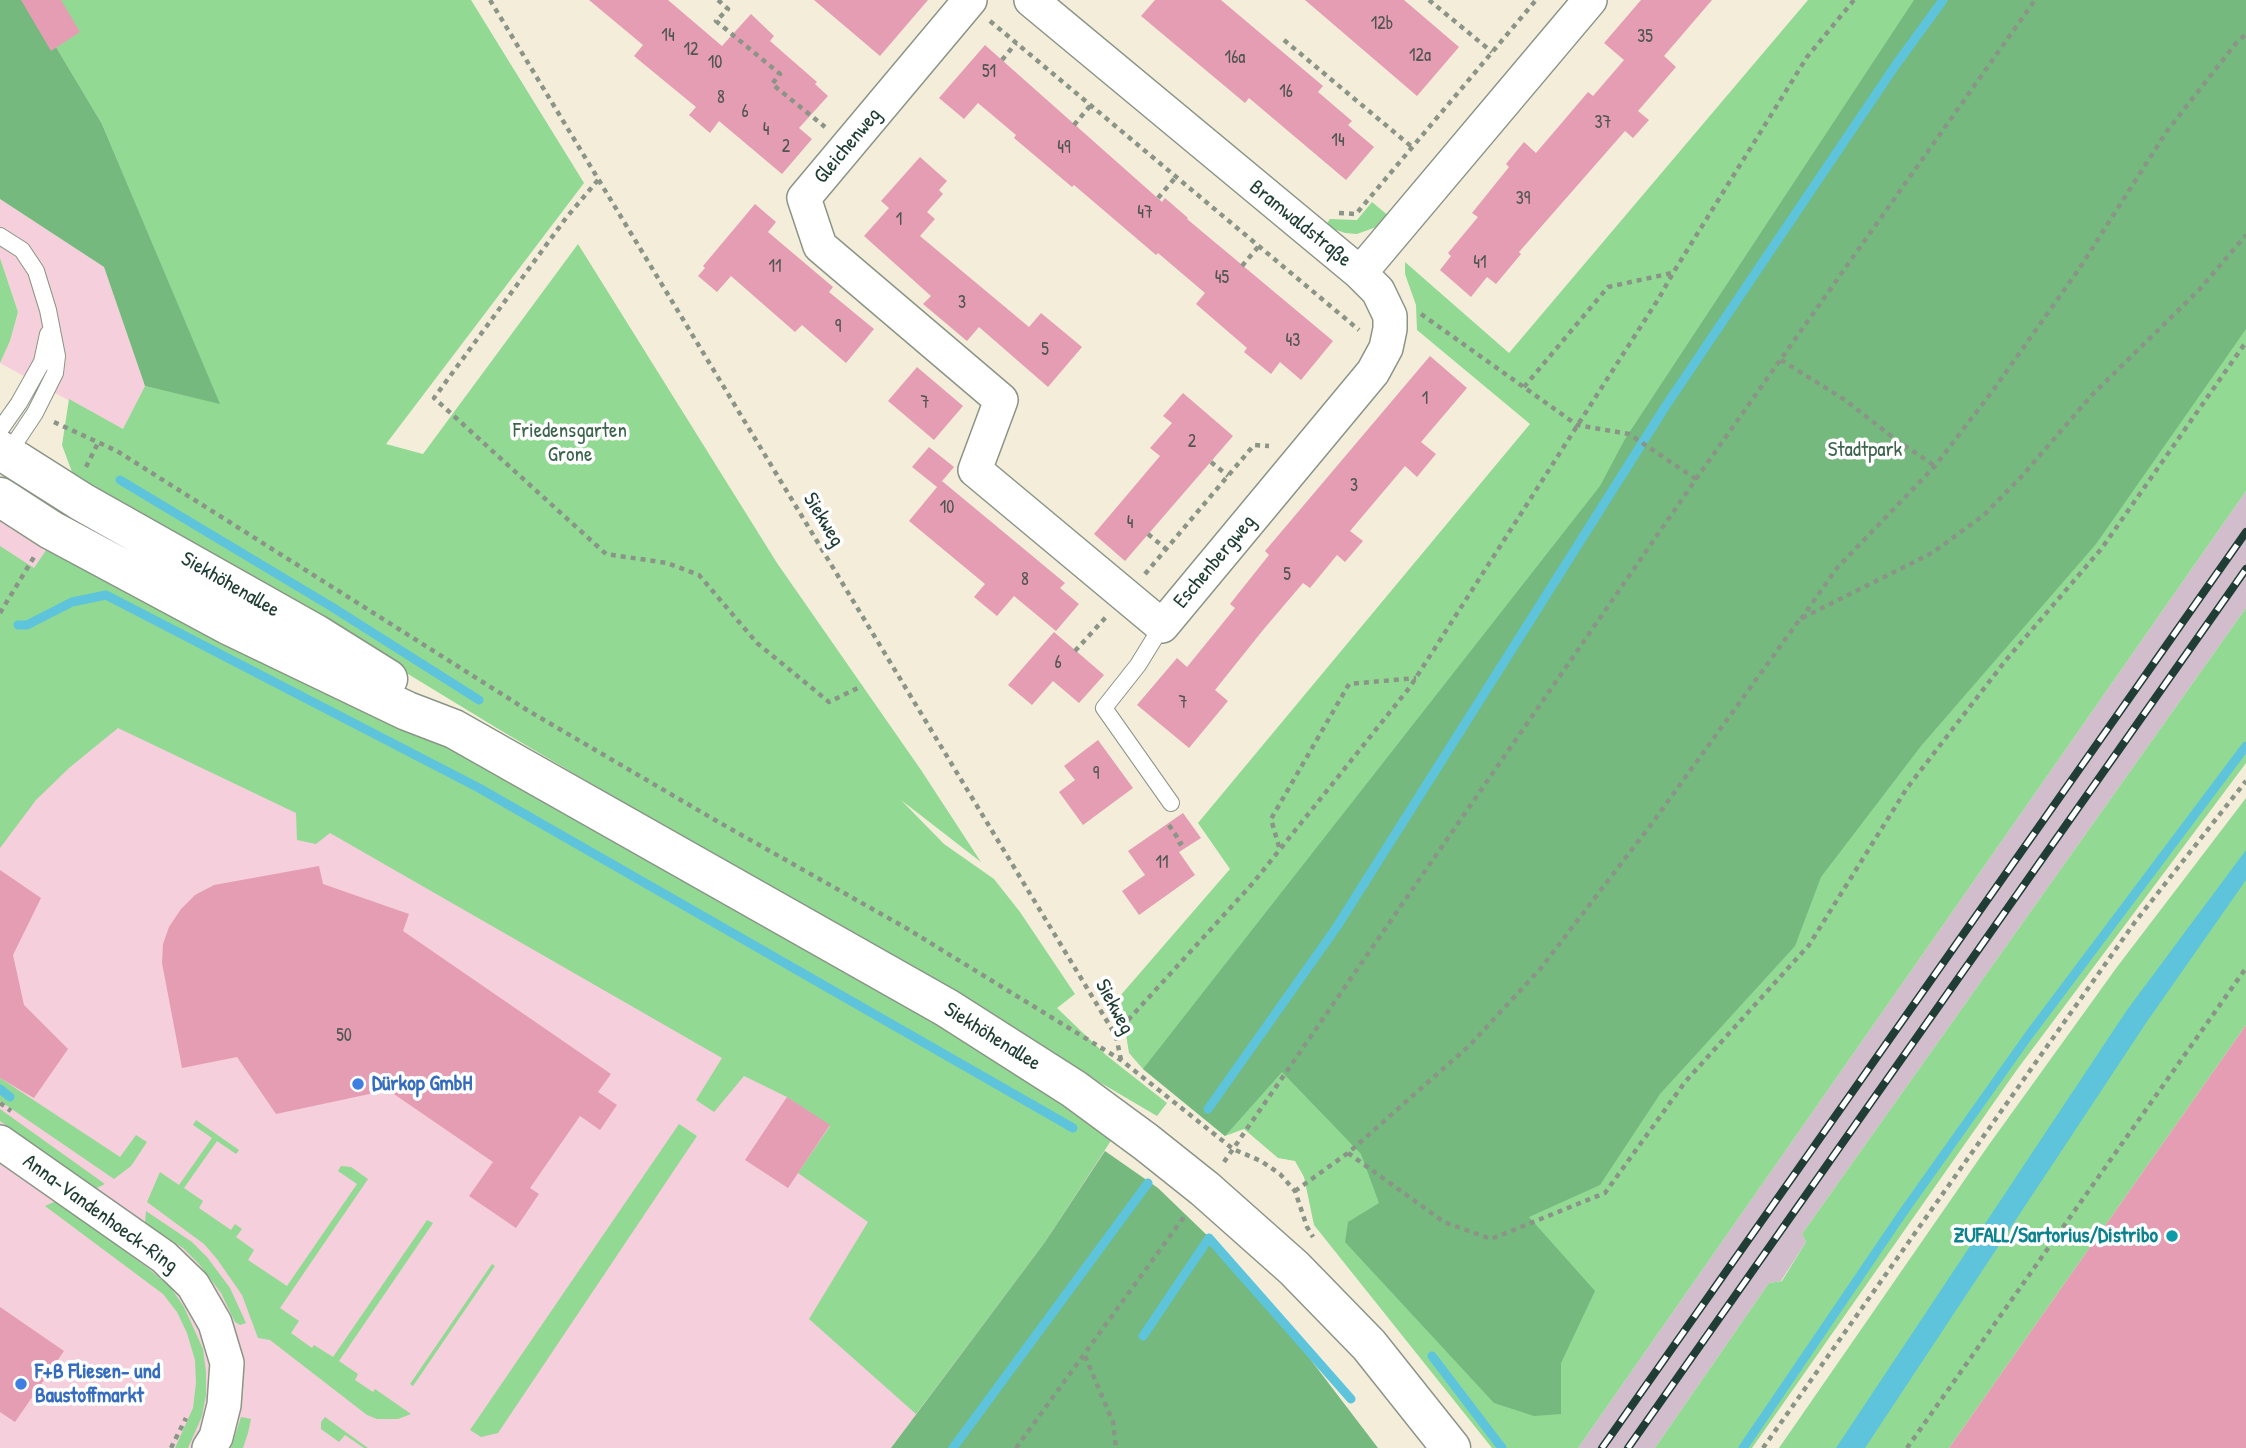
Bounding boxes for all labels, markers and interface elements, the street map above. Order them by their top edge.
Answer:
house number: 12b [1371,13,1393,35]
house number: 14 [661,25,675,47]
house number: 35 [1637,26,1653,48]
house number: 12 [684,39,698,61]
house number: 12a [1409,45,1431,67]
house number: 16a [1225,47,1245,69]
house number: 10 [708,52,722,74]
house number: 51 [982,61,996,83]
house number: 16 [1279,81,1293,103]
house number: 8 [717,87,725,109]
house number: 6 [741,101,749,123]
street label: Gleichenweg [809,103,887,189]
house number: 37 [1595,112,1611,134]
house number: 4 [763,119,769,141]
house number: 14 [1331,130,1345,152]
house number: 2 [782,136,790,158]
house number: 49 [1057,137,1071,159]
street label: Bramwaldstraße [1244,175,1356,273]
house number: 39 [1516,188,1530,210]
house number: 47 [1137,202,1153,224]
house number: 1 [896,209,902,231]
house number: 41 [1473,252,1487,274]
house number: 11 [768,256,782,278]
house number: 45 [1215,267,1229,289]
house number: 3 [958,292,966,314]
house number: 9 [835,316,841,338]
house number: 43 [1286,330,1300,352]
house number: 5 [1041,339,1049,361]
house number: 1 [1422,388,1428,410]
house number: 7 [921,392,929,414]
park label: Friedensgarten Grone [513,418,627,468]
house number: 2 [1188,431,1196,453]
park label: Stadtpark [1828,437,1902,463]
house number: 3 [1350,475,1358,497]
street label: Siekweg [797,488,849,552]
house number: 10 [940,497,954,519]
street label: Eschenbergweg [1169,510,1261,614]
house number: 4 [1127,512,1133,534]
street label: Siekhöhenallee [176,547,284,623]
house number: 5 [1283,564,1291,586]
house number: 8 [1021,569,1029,591]
house number: 6 [1054,652,1062,674]
house number: 7 [1179,692,1187,714]
house number: 9 [1093,763,1099,785]
house number: 11 [1155,852,1169,874]
street label: Siekweg [1089,975,1139,1039]
street label: Siekhöhenallee [939,997,1045,1077]
house number: 50 [336,1025,352,1047]
place label: Dürkop GmbH [372,1071,472,1097]
marker: Dürkop GmbH [350,1076,366,1092]
street label: Anna-Vandenhoeck-Ring [18,1149,182,1279]
place label: ZUFALL/Sartorius/Distribo [1953,1223,2158,1249]
marker: ZUFALL/Sartorius/Distribo [2164,1228,2180,1244]
place label: F+B Fliesen- und Baustoffmarkt [35,1359,160,1409]
marker: F+B Fliesen- und Baustoffmarkt [13,1376,29,1392]

